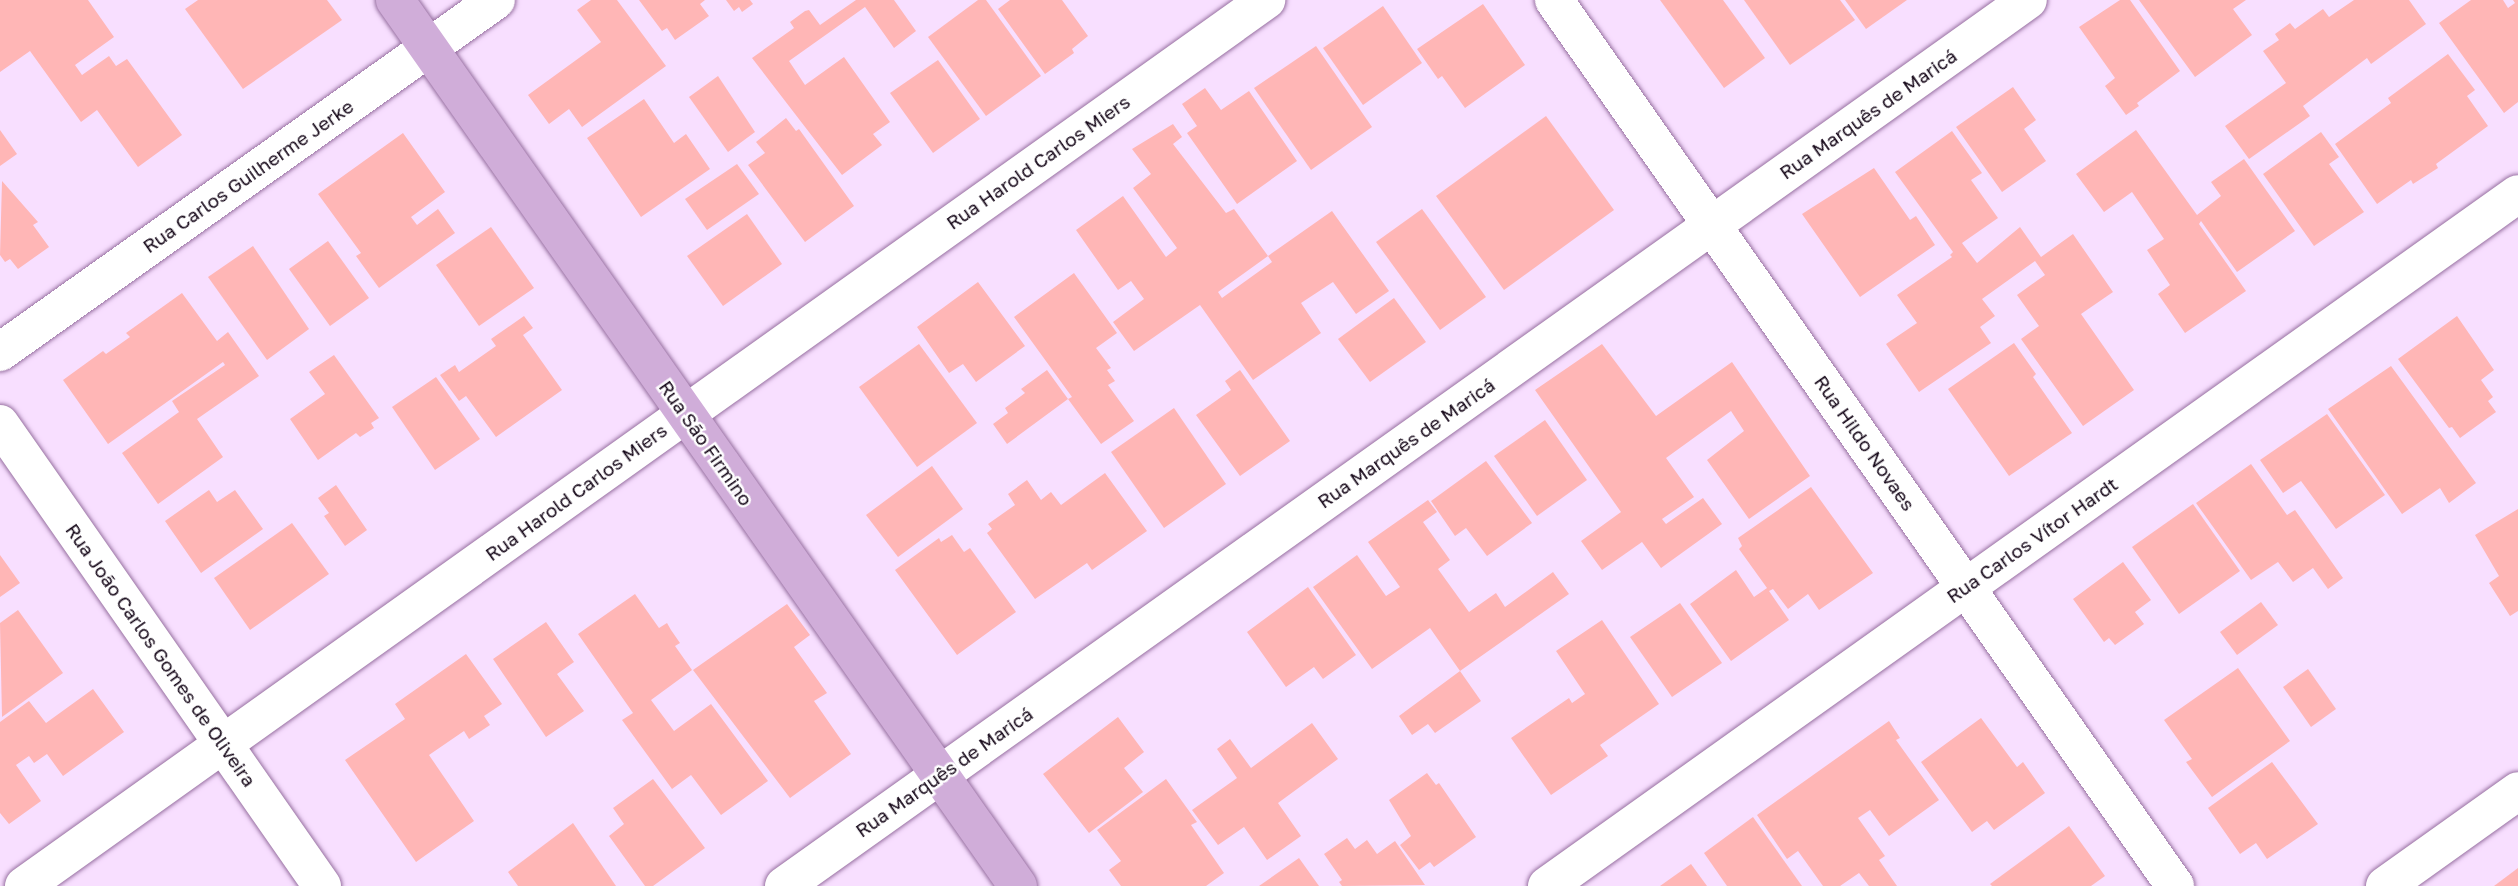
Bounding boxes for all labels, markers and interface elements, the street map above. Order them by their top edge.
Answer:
street label: Rua Marquês de Maricá [1775,44,1961,184]
street label: Rua Harold Carlos Miers [942,90,1134,234]
street label: Rua Carlos Guilherme Jerke [138,94,358,258]
street label: Rua Hildo Novaes [1810,371,1920,515]
street label: Rua Marquês de Maricá [1313,373,1499,513]
street label: Rua São Firmino [654,376,758,510]
street label: Rua Harold Carlos Miers [481,418,671,566]
street label: Rua Carlos Vítor Hardt [1942,472,2122,608]
street label: Rua João Carlos Gomes de Oliveira [61,519,261,791]
street label: Rua Marquês de Maricá [851,702,1037,842]

